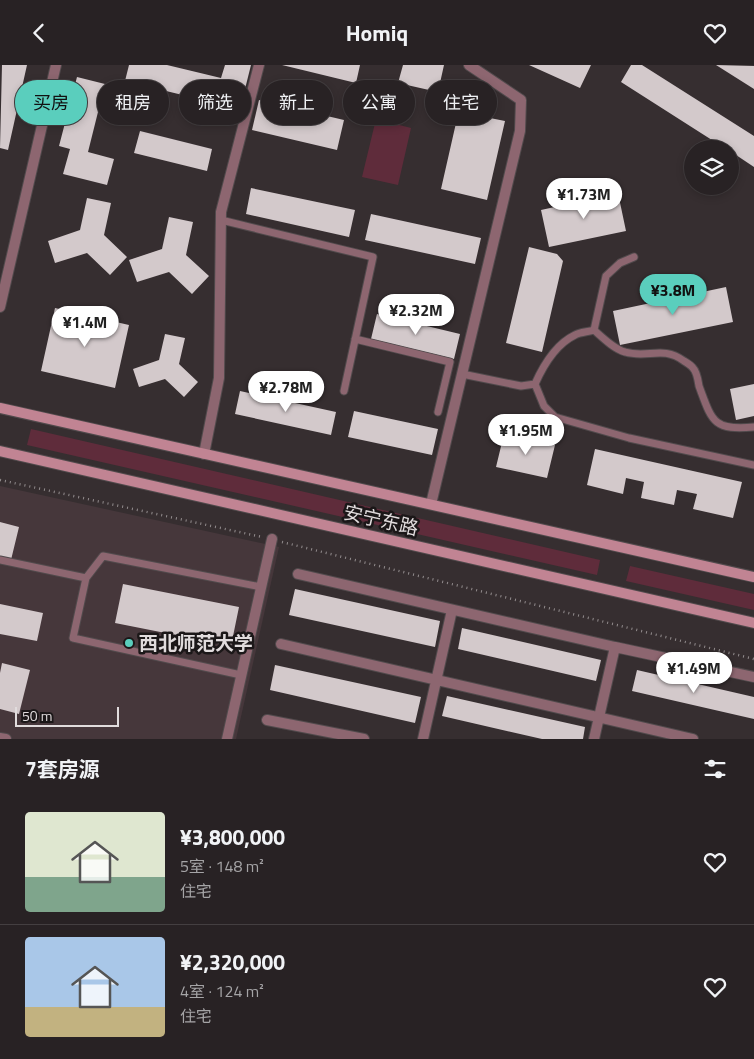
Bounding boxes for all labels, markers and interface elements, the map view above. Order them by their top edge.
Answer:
text: Homiq [346,16,408,50]
icon: back [25,19,53,47]
icon: heart [701,19,729,47]
chip: 买房 [15,80,87,125]
chip: 租房 [97,80,169,125]
chip: 筛选 [179,80,251,125]
chip: 新上 [261,80,333,125]
chip: 公寓 [343,80,415,125]
chip: 住宅 [425,80,497,125]
map controls [684,140,739,195]
button: layers [684,140,739,195]
pin: ¥1.73M [543,177,625,220]
text: ¥1.73M [557,182,611,206]
pin: ¥3.8M [638,273,708,316]
text: ¥3.8M [651,278,695,302]
pin: ¥2.32M [375,293,457,336]
text: ¥2.32M [389,298,443,322]
pin: ¥1.4M [50,305,120,348]
text: ¥1.4M [63,310,107,334]
pin: ¥2.78M [245,371,327,413]
text: ¥2.78M [259,375,313,399]
pin: ¥1.95M [485,413,567,456]
text: ¥1.95M [499,418,553,442]
street label: 安宁东路 [341,497,421,542]
place label: 西北师范大学 [139,628,253,657]
marker: 西北师范大学 [123,637,135,649]
pin: ¥1.49M [653,651,735,694]
text: ¥1.49M [667,656,721,680]
scale bar [15,704,119,727]
text: 50 m [22,705,52,726]
text: 7套房源 [25,753,100,785]
icon: filters [701,755,729,783]
text: ¥3,800,000 [180,821,285,853]
icon: home [65,832,125,892]
icon: heart [701,848,729,876]
text: 5室 · 148 m² [180,854,264,878]
text: 住宅 [180,879,212,903]
text: ¥2,320,000 [180,946,285,978]
icon: home [65,957,125,1017]
icon: heart [701,973,729,1001]
text: 4室 · 124 m² [180,979,264,1003]
text: 住宅 [180,1004,212,1028]

